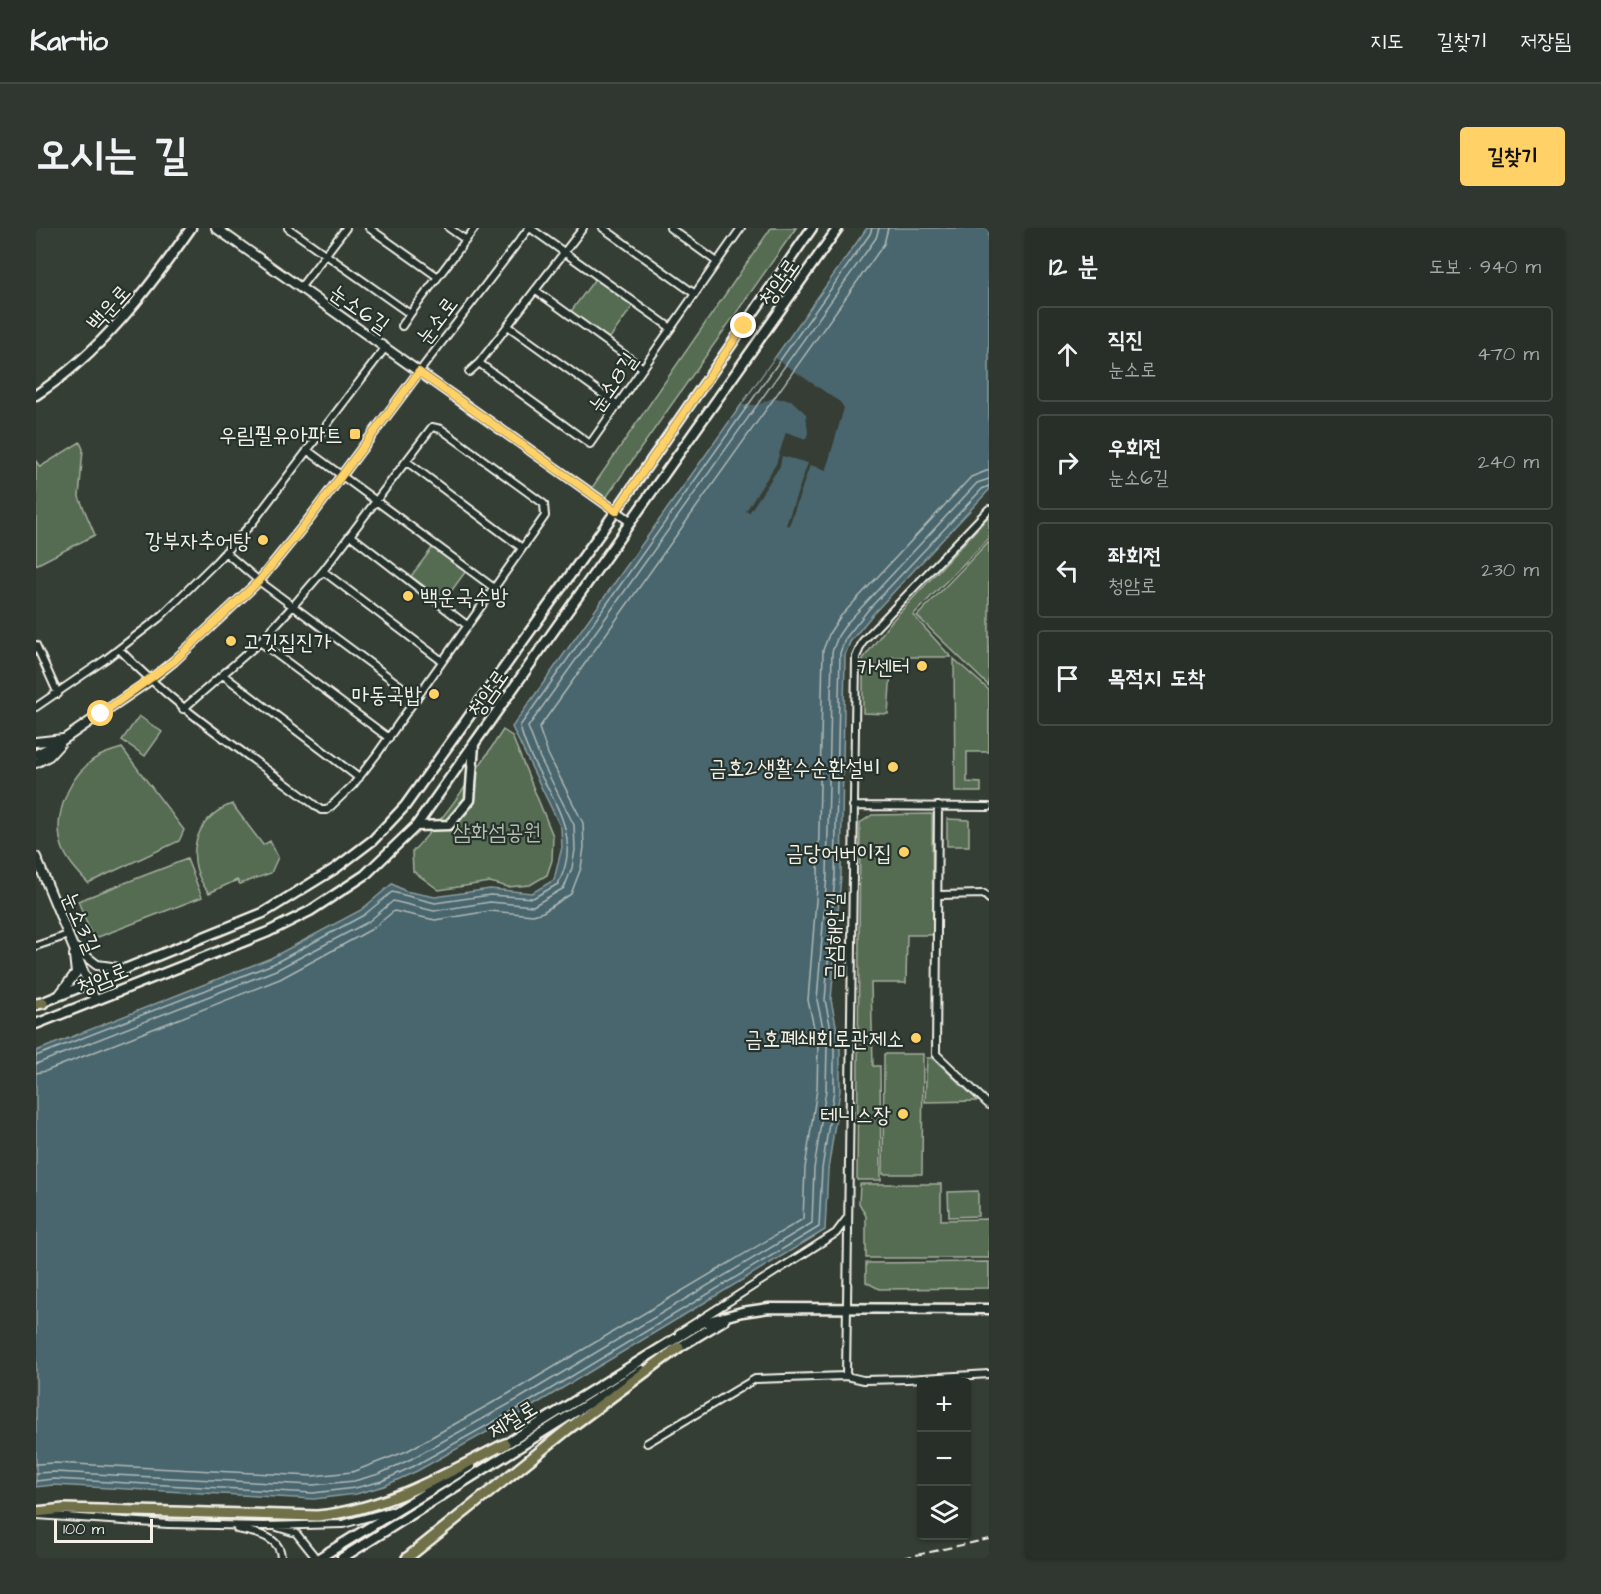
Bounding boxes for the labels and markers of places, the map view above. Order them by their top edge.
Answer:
place label: 우림필유아파트 [219,420,343,451]
marker: 우림필유아파트 [348,427,362,441]
place label: 강부자추어탕 [145,526,251,557]
marker: 강부자추어탕 [256,533,270,547]
place label: 백운국수방 [420,582,509,613]
marker: 백운국수방 [401,589,415,603]
place label: 고깃집진가 [243,627,332,658]
marker: 고깃집진가 [224,634,238,648]
place label: 카센터 [857,652,910,683]
marker: 카센터 [915,659,929,673]
place label: 마동국밥 [351,680,422,711]
marker: 마동국밥 [427,687,441,701]
place label: 금호2생활수순환설비 [709,753,881,784]
marker: 금호2생활수순환설비 [886,760,900,774]
place label: 금당어버이집 [786,838,892,869]
marker: 금당어버이집 [897,845,911,859]
place label: 금호폐쇄회로관제소 [745,1024,904,1055]
marker: 금호폐쇄회로관제소 [909,1031,923,1045]
place label: 테니스장 [820,1100,891,1131]
marker: 테니스장 [896,1107,910,1121]

